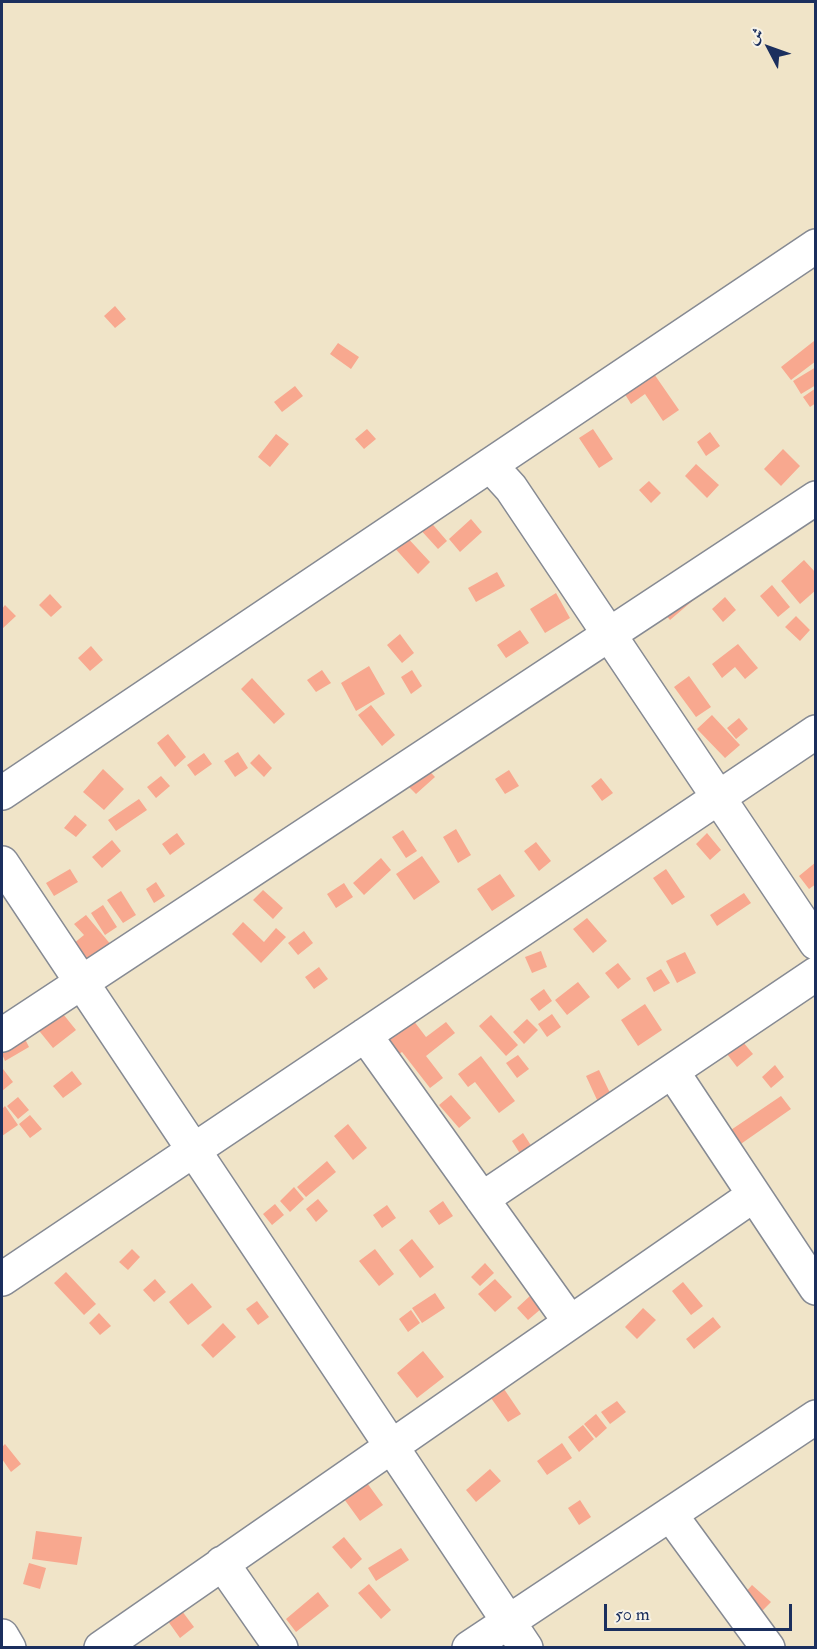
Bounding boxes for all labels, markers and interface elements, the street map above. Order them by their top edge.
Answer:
north arrow [739,18,799,78]
text: ش [743,24,768,49]
scale bar [607,1592,794,1630]
text: 50 m [615,1603,650,1626]

